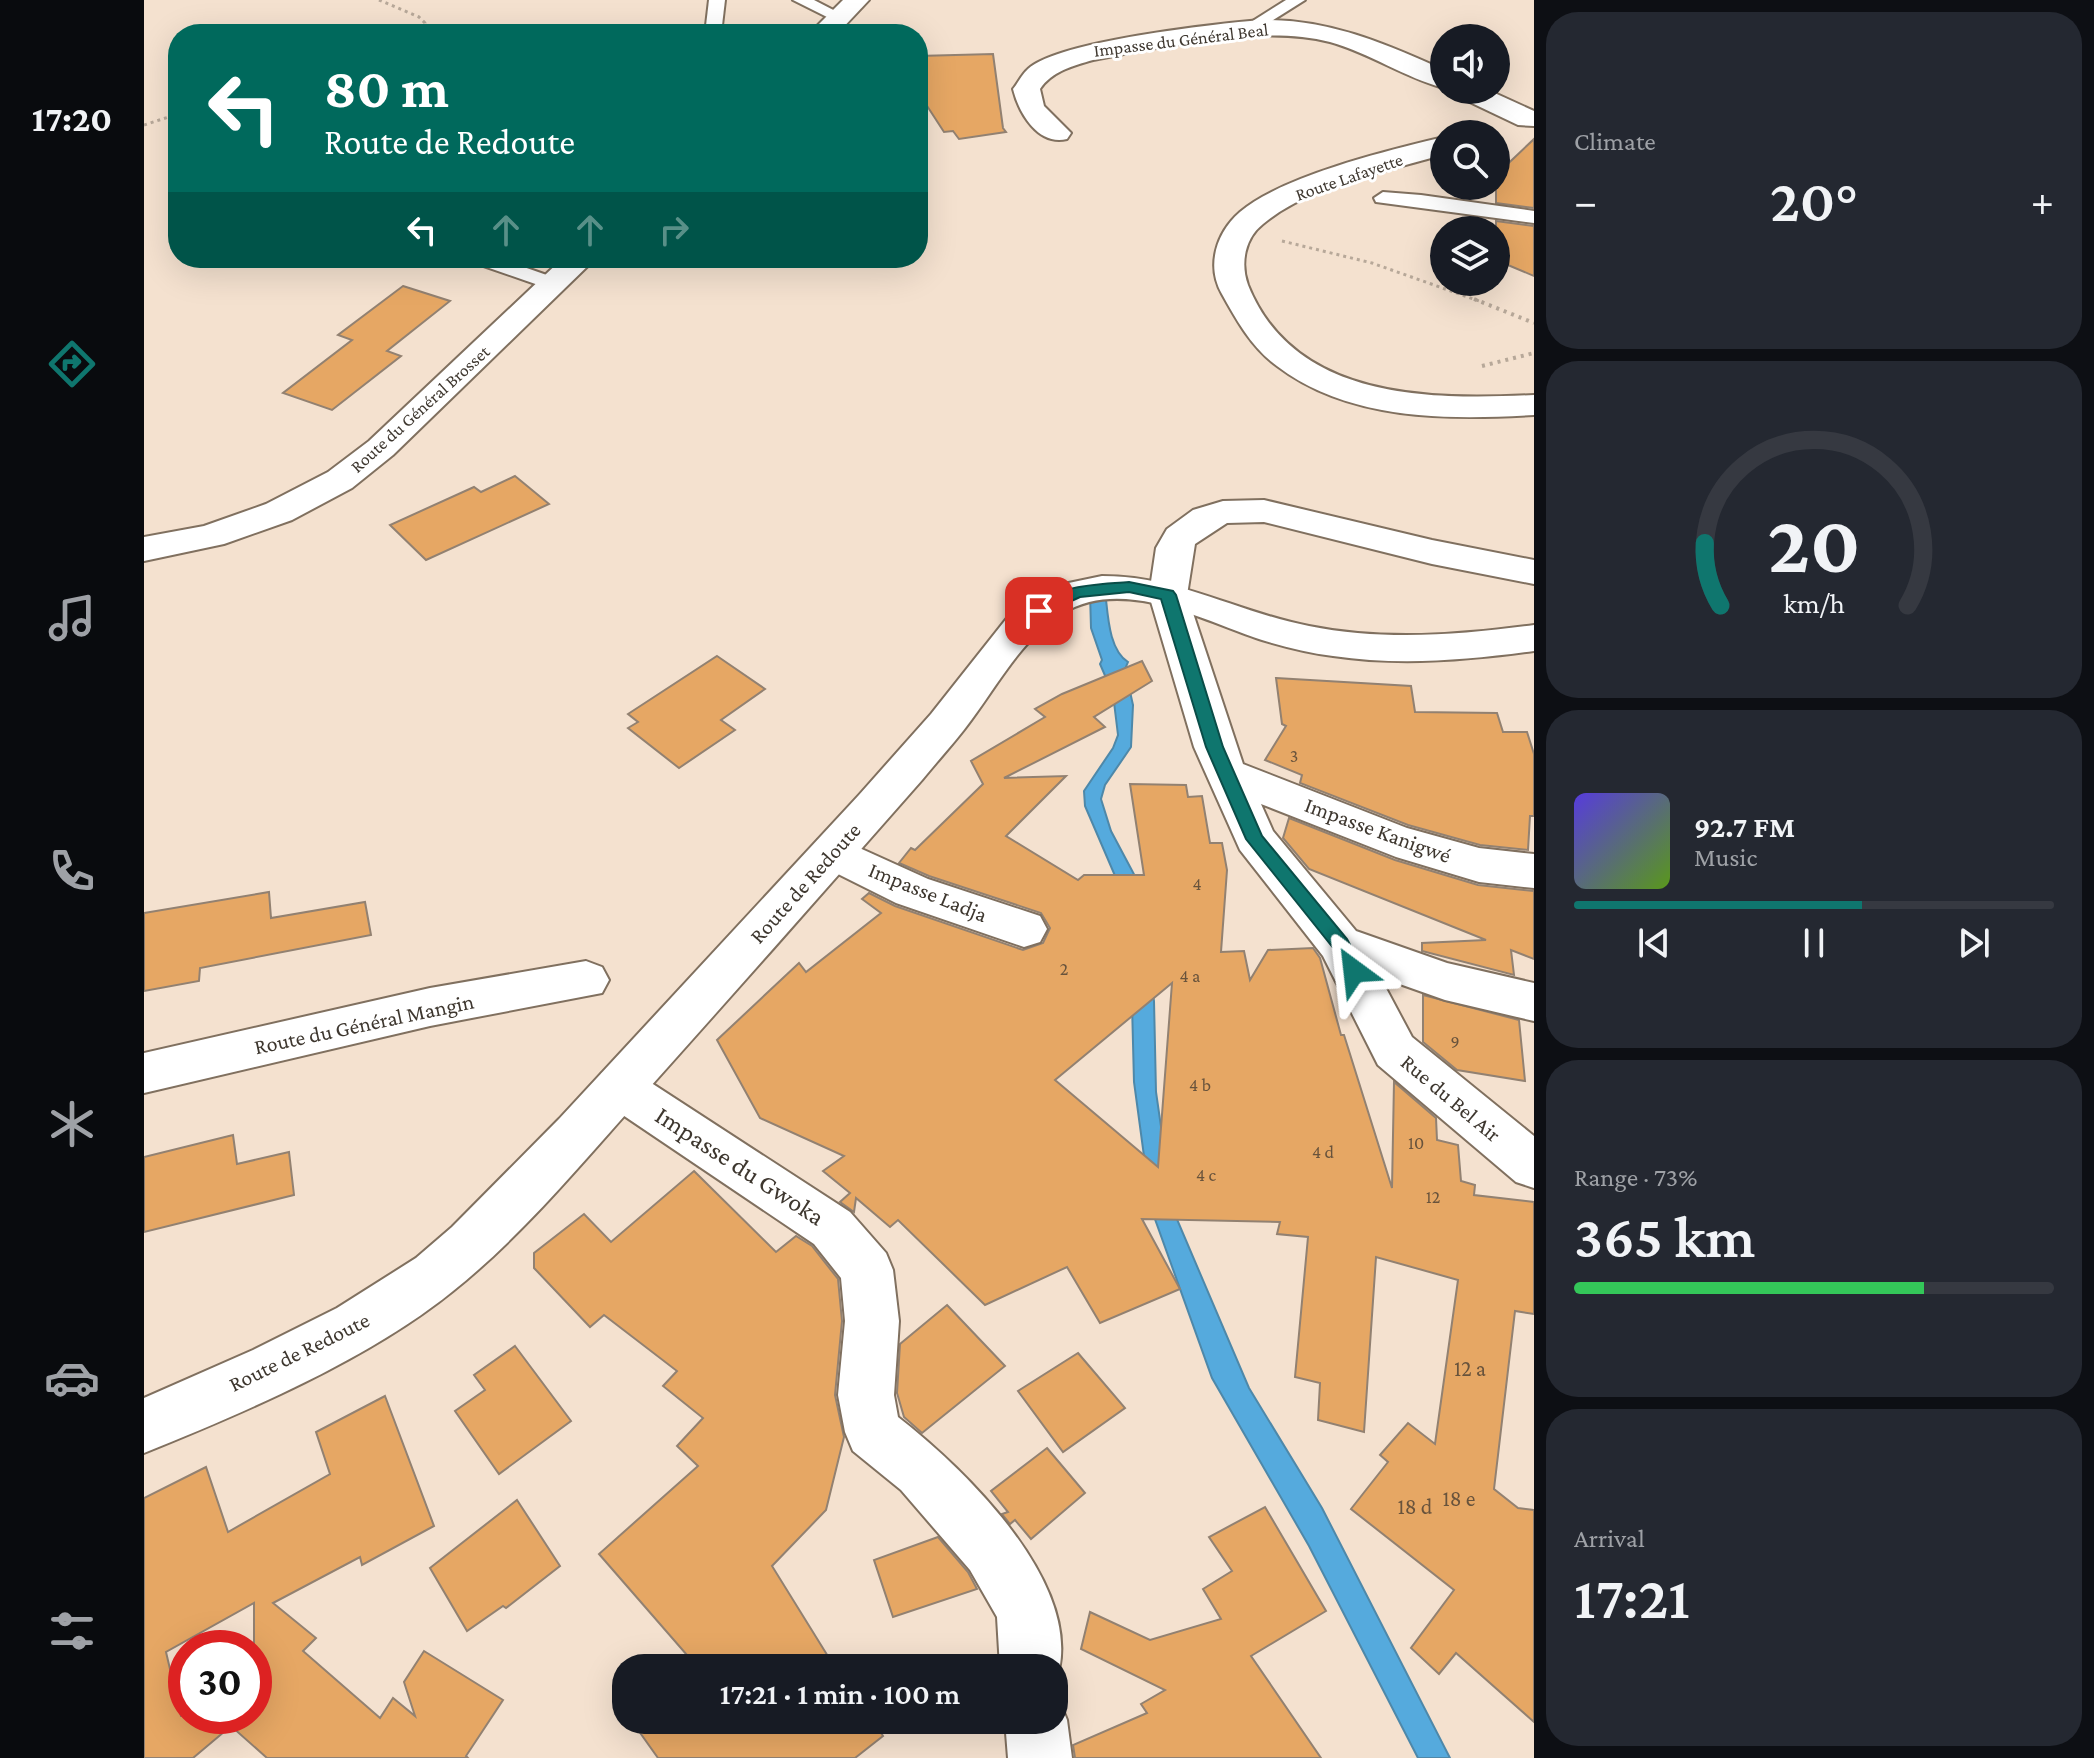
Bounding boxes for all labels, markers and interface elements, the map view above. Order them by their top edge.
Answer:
street label: Impasse du Général Beal [1093,19,1270,61]
map controls [1430,24,1510,296]
button: sound [1430,24,1510,104]
icon: left [192,56,296,160]
text: 80 m [324,57,449,119]
text: 17:20 [32,99,112,139]
button: search [1430,120,1510,200]
text: Route de Redoute [324,122,575,162]
text: Climate [1574,127,1656,156]
street label: Route Lafayette [1293,149,1405,205]
text: 20° [1770,167,1858,234]
text: − [1574,177,1597,225]
text: + [2031,177,2054,225]
icon: left [400,208,444,252]
icon: ahead [484,208,528,252]
icon: ahead [568,208,612,252]
icon: right [652,208,696,252]
button: layers [1430,216,1510,296]
icon: directions [44,336,100,392]
street label: Route du Général Brosset [346,341,494,477]
text: 20 [1768,496,1860,589]
pin [1005,577,1073,645]
text: km/h [1783,587,1845,619]
icon: arrive [1017,589,1061,633]
icon: music [44,590,100,646]
house number: 3 [1290,746,1298,766]
street label: Impasse Kanigwé [1302,792,1454,868]
text: 92.7 FM [1694,810,1795,843]
street label: Route de Redoute [744,818,866,948]
icon: phone [44,843,100,899]
text: Music [1694,843,1757,872]
street label: Impasse Ladja [865,857,991,927]
house number: 4 [1192,874,1202,894]
icon: previous [1632,921,1676,965]
icon: pause [1792,921,1836,965]
icon: next [1952,921,1996,965]
position arrow [1312,929,1396,1013]
house number: 2 [1060,959,1068,979]
house number: 4 a [1180,966,1200,986]
street label: Route du Général Mangin [252,988,476,1059]
house number: 9 [1450,1032,1460,1052]
street label: Rue du Bel Air [1396,1049,1506,1147]
house number: 4 b [1189,1075,1211,1095]
icon: climate [44,1096,100,1152]
street label: Impasse du Gwoka [650,1101,830,1231]
house number: 10 [1408,1133,1424,1153]
house number: 4 d [1312,1142,1335,1162]
text: Range · 73% [1574,1163,1697,1192]
house number: 4 c [1196,1165,1217,1185]
house number: 12 [1426,1187,1440,1207]
text: 365 km [1574,1203,1755,1270]
street label: Route de Redoute [225,1307,373,1397]
icon: car [44,1350,100,1406]
house number: 12 a [1454,1356,1486,1381]
house number: 18 e [1443,1486,1475,1511]
house number: 18 d [1398,1494,1433,1519]
text: Arrival [1574,1524,1645,1553]
text: 17:21 [1574,1564,1690,1631]
icon: filters [44,1603,100,1659]
speed limit sign: 30 [168,1630,272,1734]
text: 17:21 · 1 min · 100 m [720,1677,960,1710]

